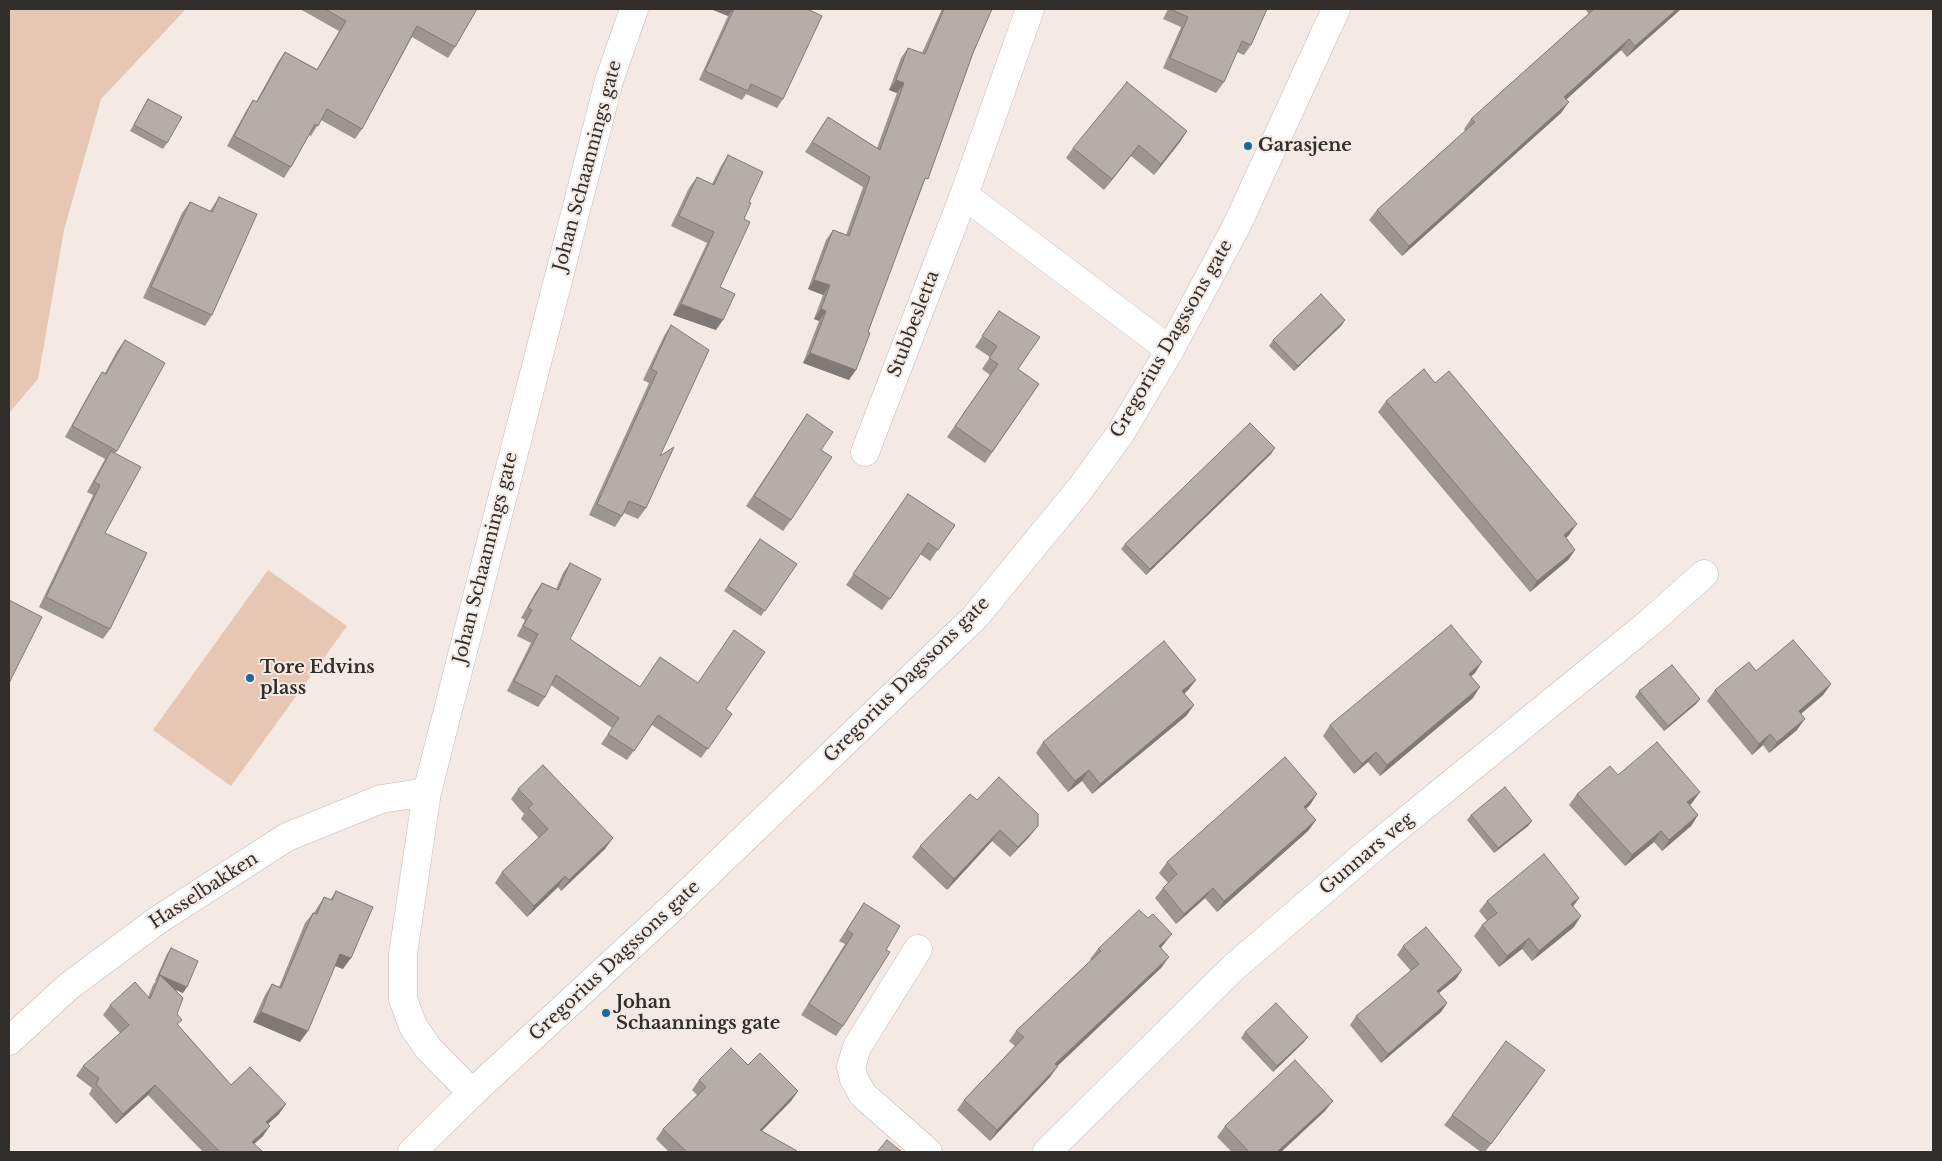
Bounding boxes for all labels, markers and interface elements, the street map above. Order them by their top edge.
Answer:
street label: Johan Schaannings gate [549,58,627,274]
place label: Garasjene [1258,135,1352,157]
marker: Garasjene [1242,140,1254,152]
street label: Gregorius Dagssons gate [1106,236,1238,442]
street label: Stubbesletta [884,268,944,380]
street label: Johan Schaannings gate [449,450,523,666]
street label: Gregorius Dagssons gate [820,593,994,767]
place label: Tore Edvins plass [260,657,375,700]
marker: Tore Edvins plass [244,672,256,684]
street label: Gunnars veg [1316,808,1418,900]
street label: Hasselbakken [146,848,262,934]
street label: Gregorius Dagssons gate [525,876,705,1046]
place label: Johan Schaannings gate [616,992,780,1034]
marker: Johan Schaannings gate [600,1007,612,1019]

